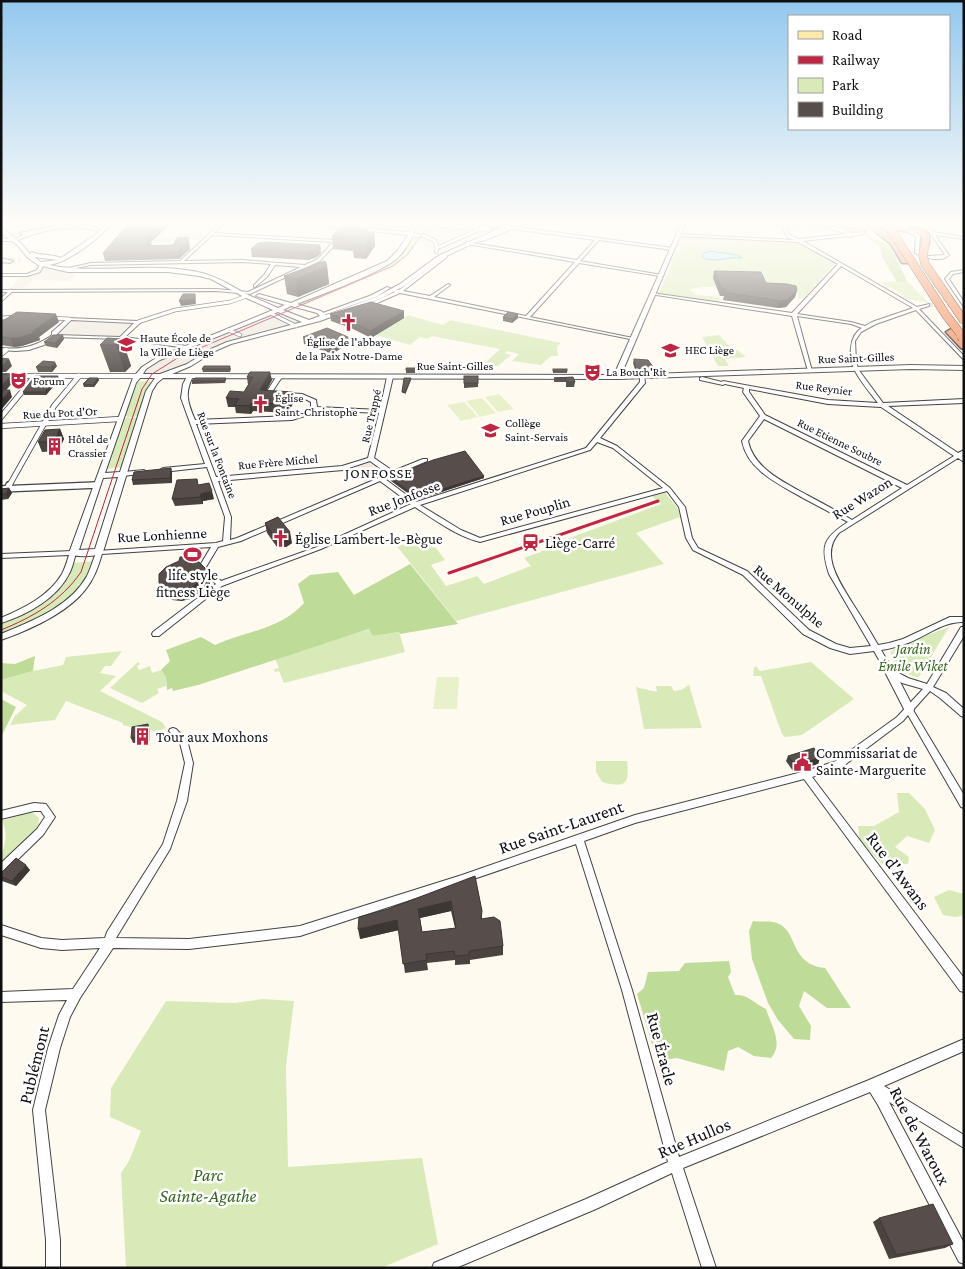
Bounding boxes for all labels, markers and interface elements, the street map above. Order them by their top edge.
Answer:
legend [788,15,950,130]
text: Road [832,27,863,43]
text: Railway [832,52,880,69]
text: Park [832,77,859,93]
text: Building [832,102,883,119]
church icon: Église de l'abbaye de la Paix Notre-Dame [339,313,359,333]
place label: Haute École de la Ville de Liège [140,331,214,359]
school or university icon: Haute École de la Ville de Liège [116,335,136,355]
place label: Église de l'abbaye de la Paix Notre-Dame [295,335,403,363]
school or university icon: HEC Liège [661,340,681,360]
place label: HEC Liège [685,343,734,357]
street label: Rue Saint-Gilles [818,350,895,366]
street label: Rue Saint-Gilles [417,359,494,373]
theatre icon: La Bouch'Rit [582,362,602,382]
place label: La Bouch'Rit [606,365,668,379]
theatre icon: Forum [9,371,29,391]
place label: Forum [33,374,65,388]
street label: Rue Reynier [795,378,854,398]
street label: Rue Trappé [358,388,384,444]
place label: Église Saint-Christophe [275,391,358,419]
church icon: Église Saint-Christophe [251,395,271,415]
street label: Rue du Pot d'Or [22,404,98,422]
street label: Rue sur la Fontaine [194,410,240,500]
street label: Rue Etienne Soubre [795,415,885,469]
place label: Collège Saint-Servais [505,416,568,444]
school or university icon: Collège Saint-Servais [481,420,501,440]
place label: Hôtel de Crassier [68,432,108,460]
building icon: Hôtel de Crassier [44,436,64,456]
street label: Rue Frère Michel [238,452,318,472]
district label: JONFOSSE [343,465,413,481]
street label: Rue Wazon [829,473,895,523]
street label: Rue Jonfosse [366,477,443,520]
street label: Rue Pouplin [498,493,572,530]
street label: Rue Lonhienne [117,525,208,545]
church icon: Église Lambert-le-Bègue [271,529,291,549]
place label: Église Lambert-le-Bègue [295,531,443,548]
station icon: Liège-Carré [521,533,541,553]
place label: Liège-Carré [545,535,616,552]
sports icon: life style fitness Liège [183,544,203,564]
street label: Rue Monulphe [750,561,828,632]
place label: life style fitness Liège [156,567,230,601]
park label: Jardin Émile Wiket [878,641,948,674]
building icon: Tour aux Moxhons [132,727,152,747]
place label: Tour aux Moxhons [156,729,268,745]
place label: Commissariat de Sainte-Marguerite [816,745,926,779]
public building icon: Commissariat de Sainte-Marguerite [792,752,812,772]
street label: Rue Saint-Laurent [496,796,627,858]
street label: Rue d'Awans [862,828,934,914]
street label: Rue Éracle [643,1010,681,1088]
street label: Publémont [15,1023,54,1106]
street label: Rue de Waroux [886,1083,955,1189]
street label: Rue Hullos [654,1114,734,1162]
park label: Parc Sainte-Agathe [160,1165,257,1206]

